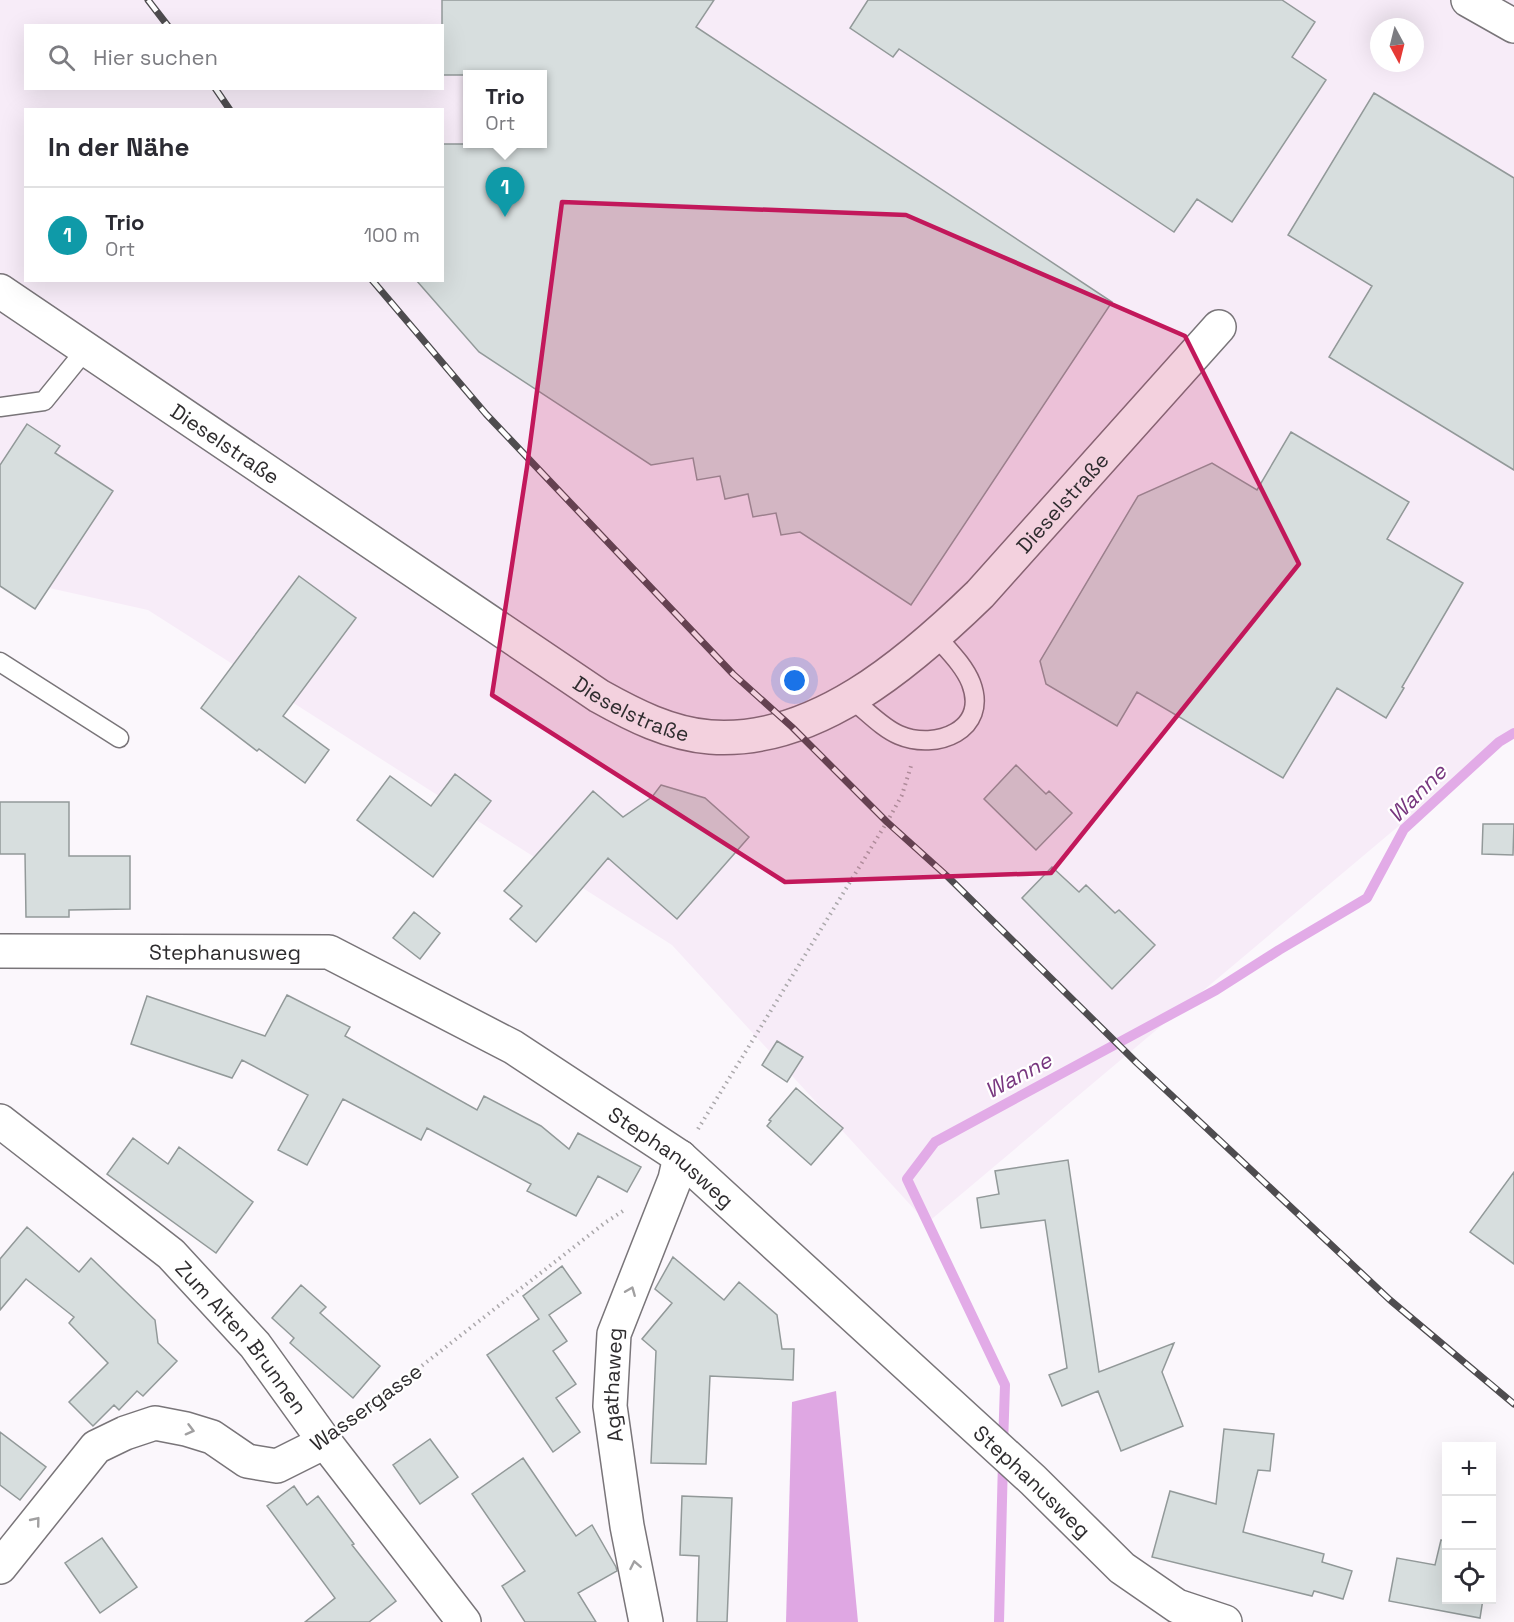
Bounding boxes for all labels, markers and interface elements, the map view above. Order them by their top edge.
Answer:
north arrow [1370,18,1424,72]
search box [24,24,444,90]
icon: search [45,41,78,74]
text: Hier suchen [93,43,218,71]
popup [463,70,547,148]
text: Trio [485,82,525,110]
text: Ort [485,110,515,136]
text: In der Nähe [48,130,189,164]
pin: 1 [486,168,524,217]
text: Trio [105,208,144,236]
text: 1 [63,222,72,248]
text: 100 m [364,222,420,248]
text: Ort [105,236,135,262]
street label: Dieselstraße [166,397,285,490]
street label: Dieselstraße [1010,446,1114,558]
your location [780,666,809,695]
street label: Dieselstraße [568,669,692,747]
water label: Wanne [1382,757,1453,828]
street label: Stephanusweg [149,938,301,965]
water label: Wanne [980,1045,1057,1104]
street label: Stephanusweg [603,1100,740,1214]
street label: Zum Alten Brunnen [170,1255,314,1419]
one-way arrow [623,1286,636,1297]
street label: Agathaweg [596,1327,629,1444]
street label: Wassergasse [305,1357,427,1457]
street label: Stephanusweg [968,1419,1097,1543]
one-way arrow [185,1423,195,1436]
map controls [1442,1442,1496,1604]
button: + [1442,1442,1496,1496]
button: − [1442,1496,1496,1550]
one-way arrow [29,1517,40,1528]
button: locate [1442,1550,1496,1604]
one-way arrow [629,1560,642,1570]

